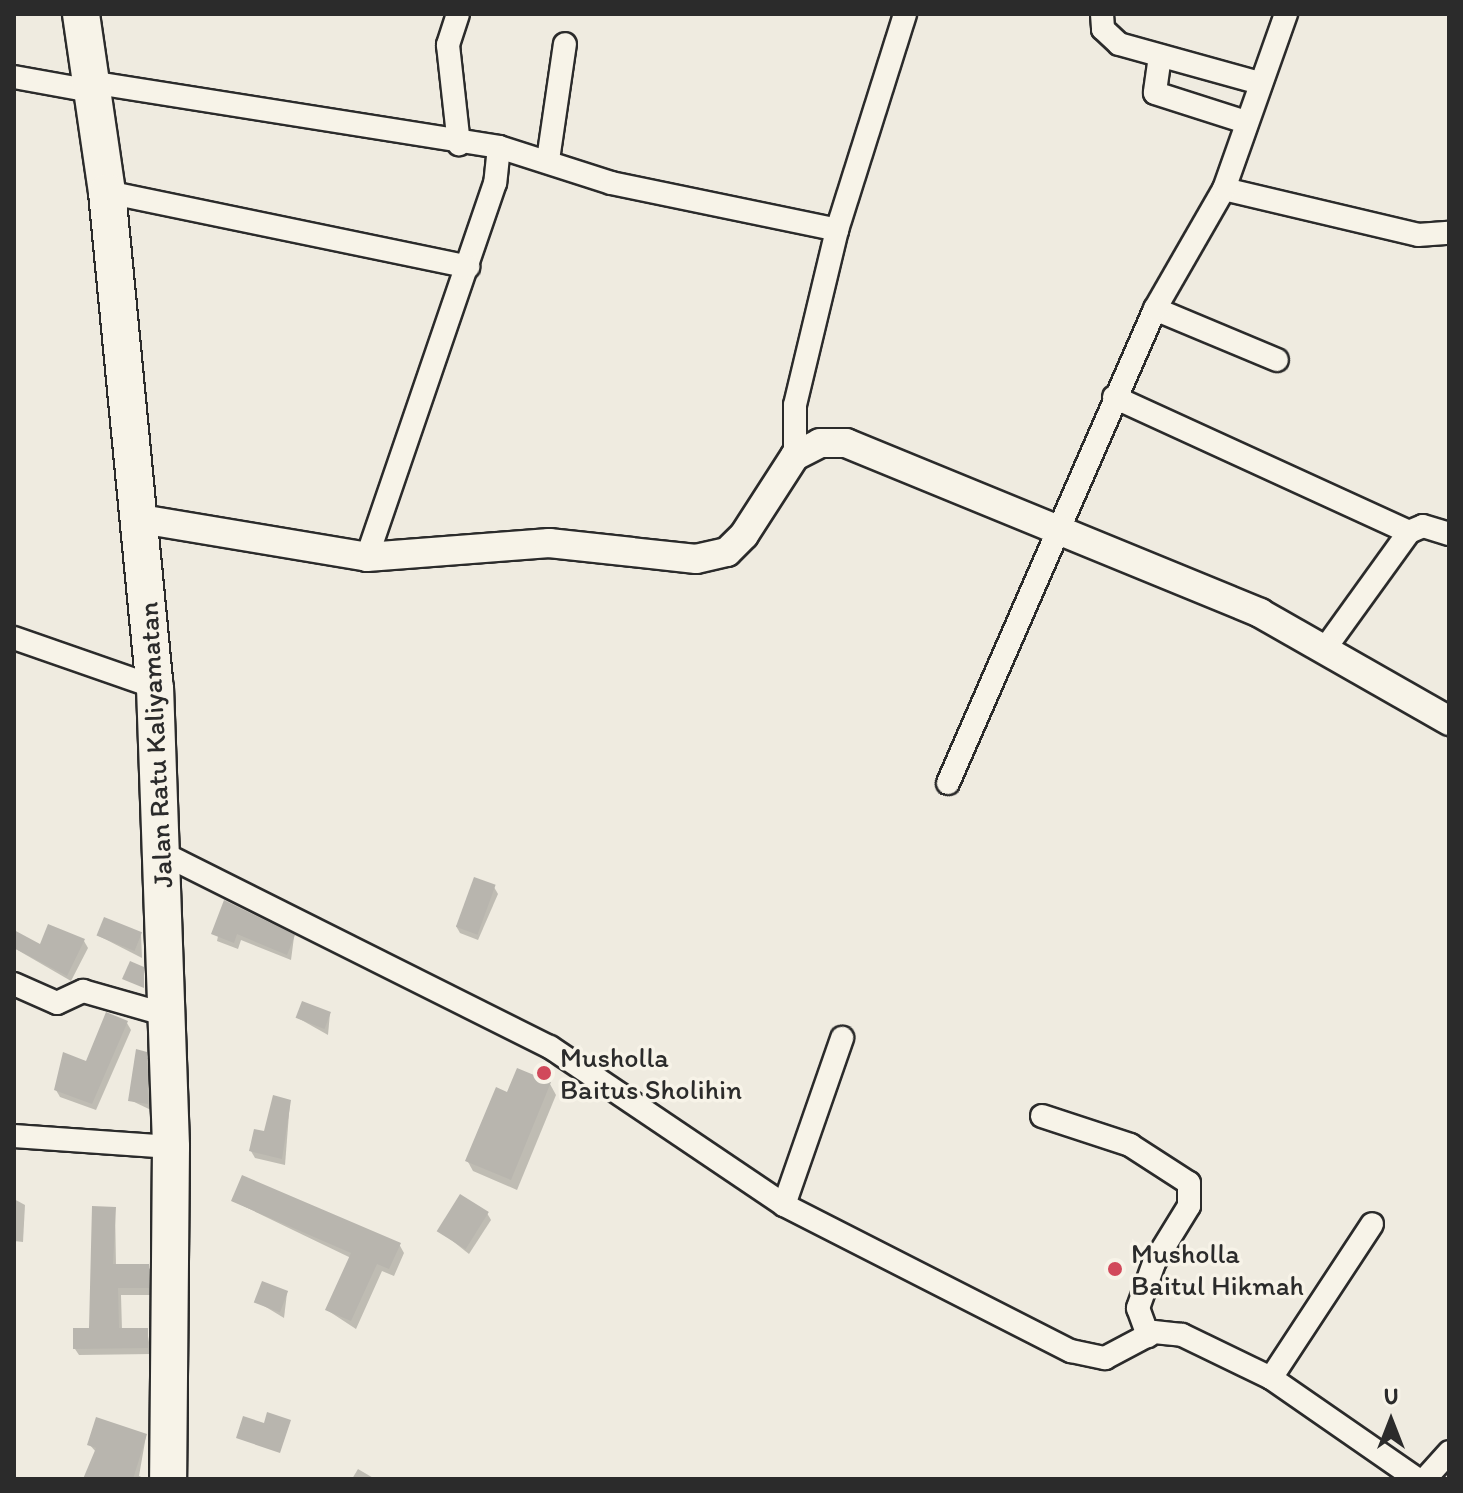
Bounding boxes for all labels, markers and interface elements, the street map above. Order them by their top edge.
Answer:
street label: Jalan Ratu Kaliyamatan [131,601,179,889]
place label: Musholla Baitus Sholihin [560,1040,743,1106]
marker: Musholla Baitus Sholihin [535,1064,553,1082]
place label: Musholla Baitul Hikmah [1131,1236,1303,1302]
marker: Musholla Baitul Hikmah [1106,1260,1124,1278]
north arrow [1351,1381,1431,1461]
text: U [1384,1383,1398,1410]

